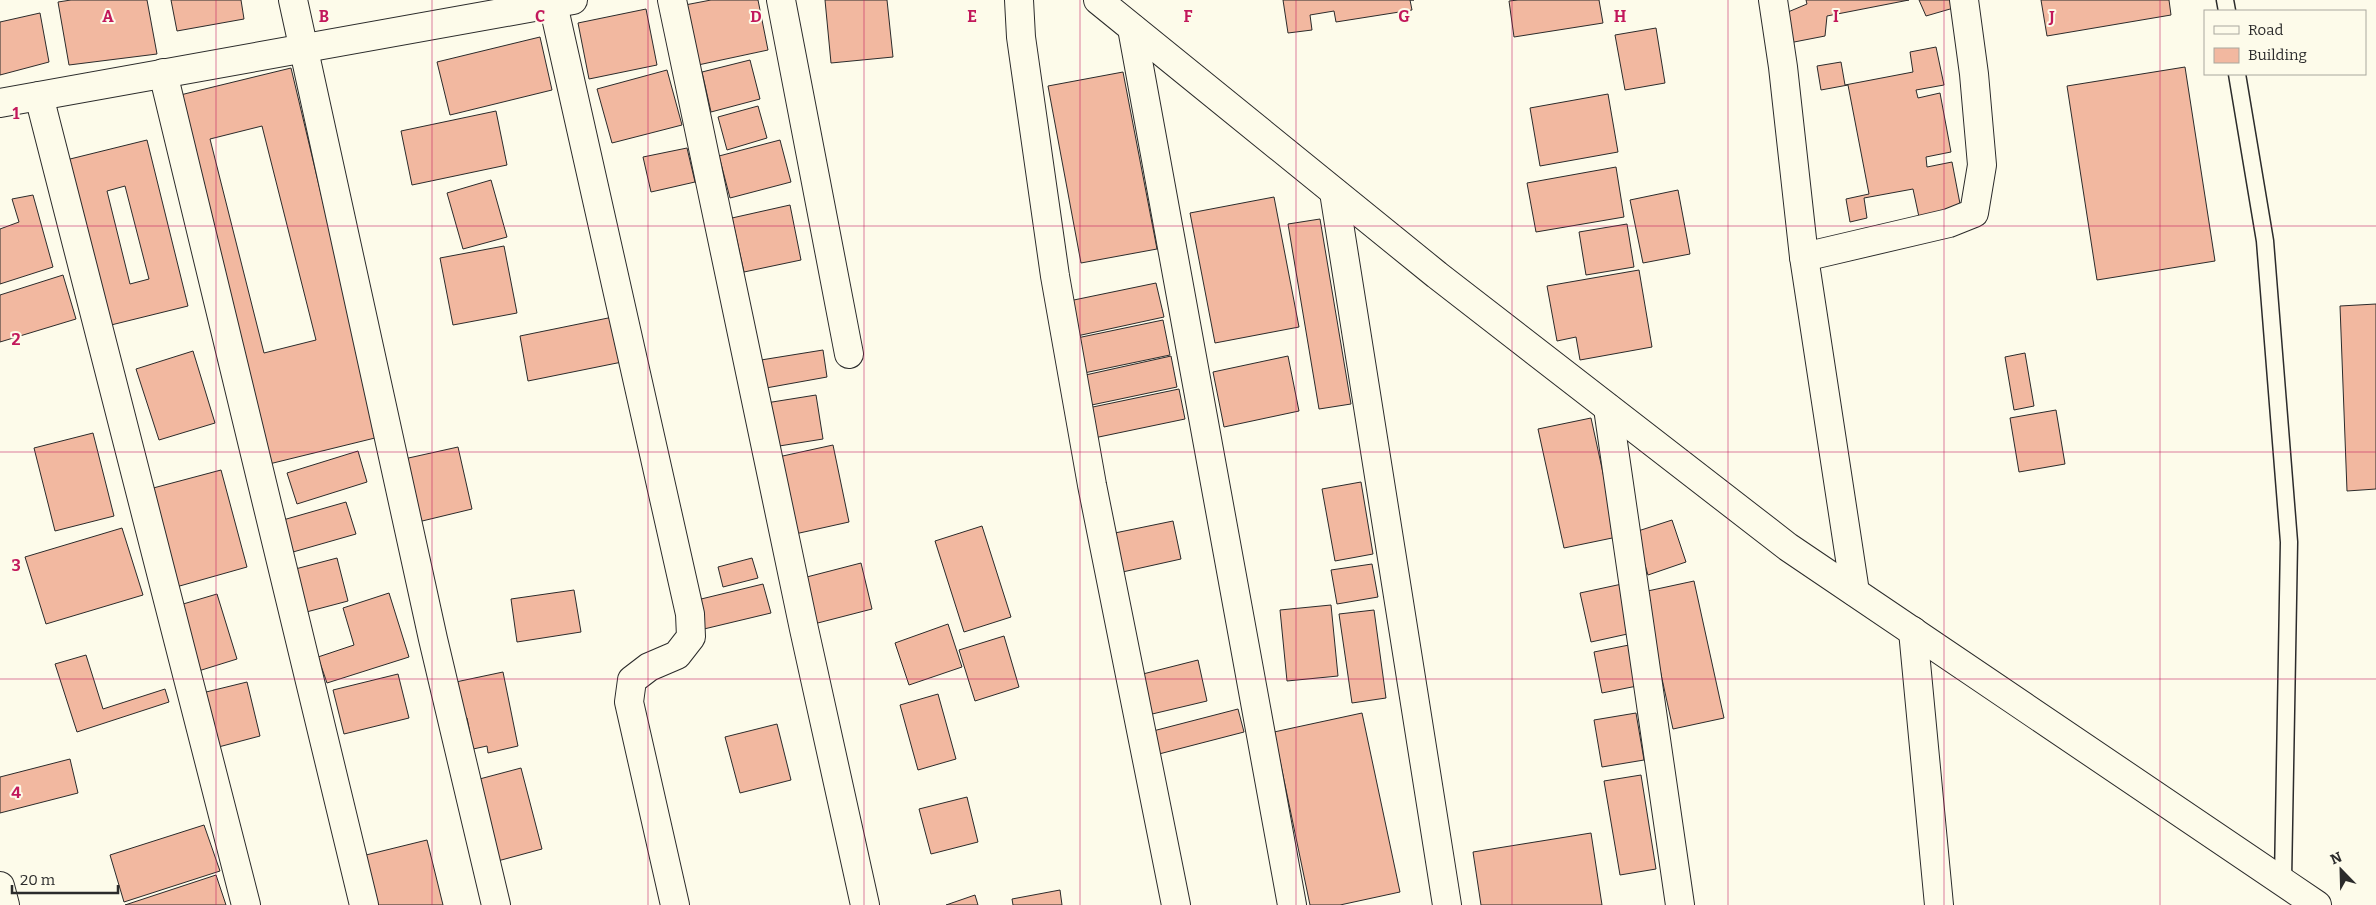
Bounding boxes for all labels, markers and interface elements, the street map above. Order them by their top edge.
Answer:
text: A [102,7,114,26]
text: B [319,7,329,26]
text: C [535,7,545,26]
text: D [750,7,762,26]
text: E [967,7,977,26]
text: F [1184,7,1193,26]
text: G [1398,7,1410,26]
text: H [1614,7,1627,26]
text: I [1833,7,1839,26]
text: J [2048,7,2055,26]
legend [2204,10,2366,75]
text: Road [2248,21,2283,39]
text: Building [2248,46,2307,64]
text: 1 [13,104,20,123]
text: 2 [11,330,21,349]
text: 3 [11,556,21,575]
text: 4 [11,783,21,802]
north arrow [2316,845,2366,895]
text: N [2328,848,2345,868]
scale bar [12,862,119,894]
text: 20 m [20,871,56,889]

